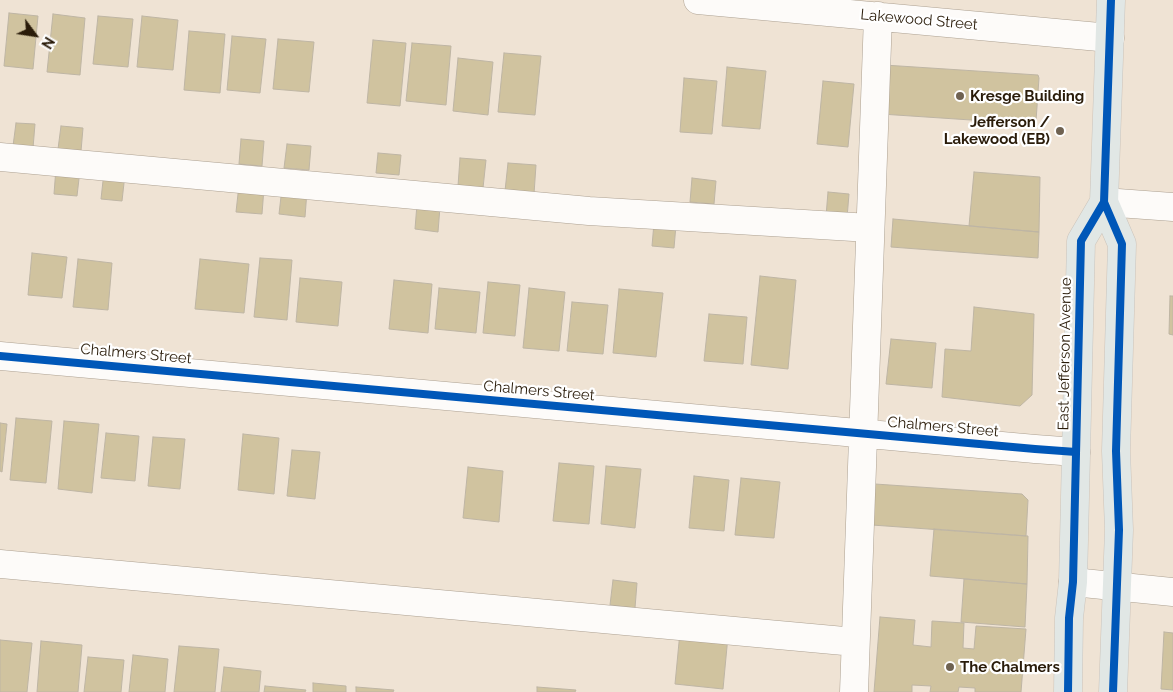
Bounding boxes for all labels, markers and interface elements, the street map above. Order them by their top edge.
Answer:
street label: Lakewood Street [860,6,978,34]
north arrow [10,10,60,60]
text: N [38,34,57,51]
place label: Kresge Building [970,87,1084,105]
marker: Kresge Building [954,90,966,102]
place label: Jefferson / Lakewood (EB) [944,113,1050,148]
marker: Jefferson / Lakewood (EB) [1054,125,1066,137]
street label: East Jefferson Avenue [1055,277,1075,431]
street label: Chalmers Street [80,340,192,368]
street label: Chalmers Street [483,377,595,405]
street label: Chalmers Street [887,413,999,441]
place label: The Chalmers [960,658,1060,676]
marker: The Chalmers [944,661,956,673]

